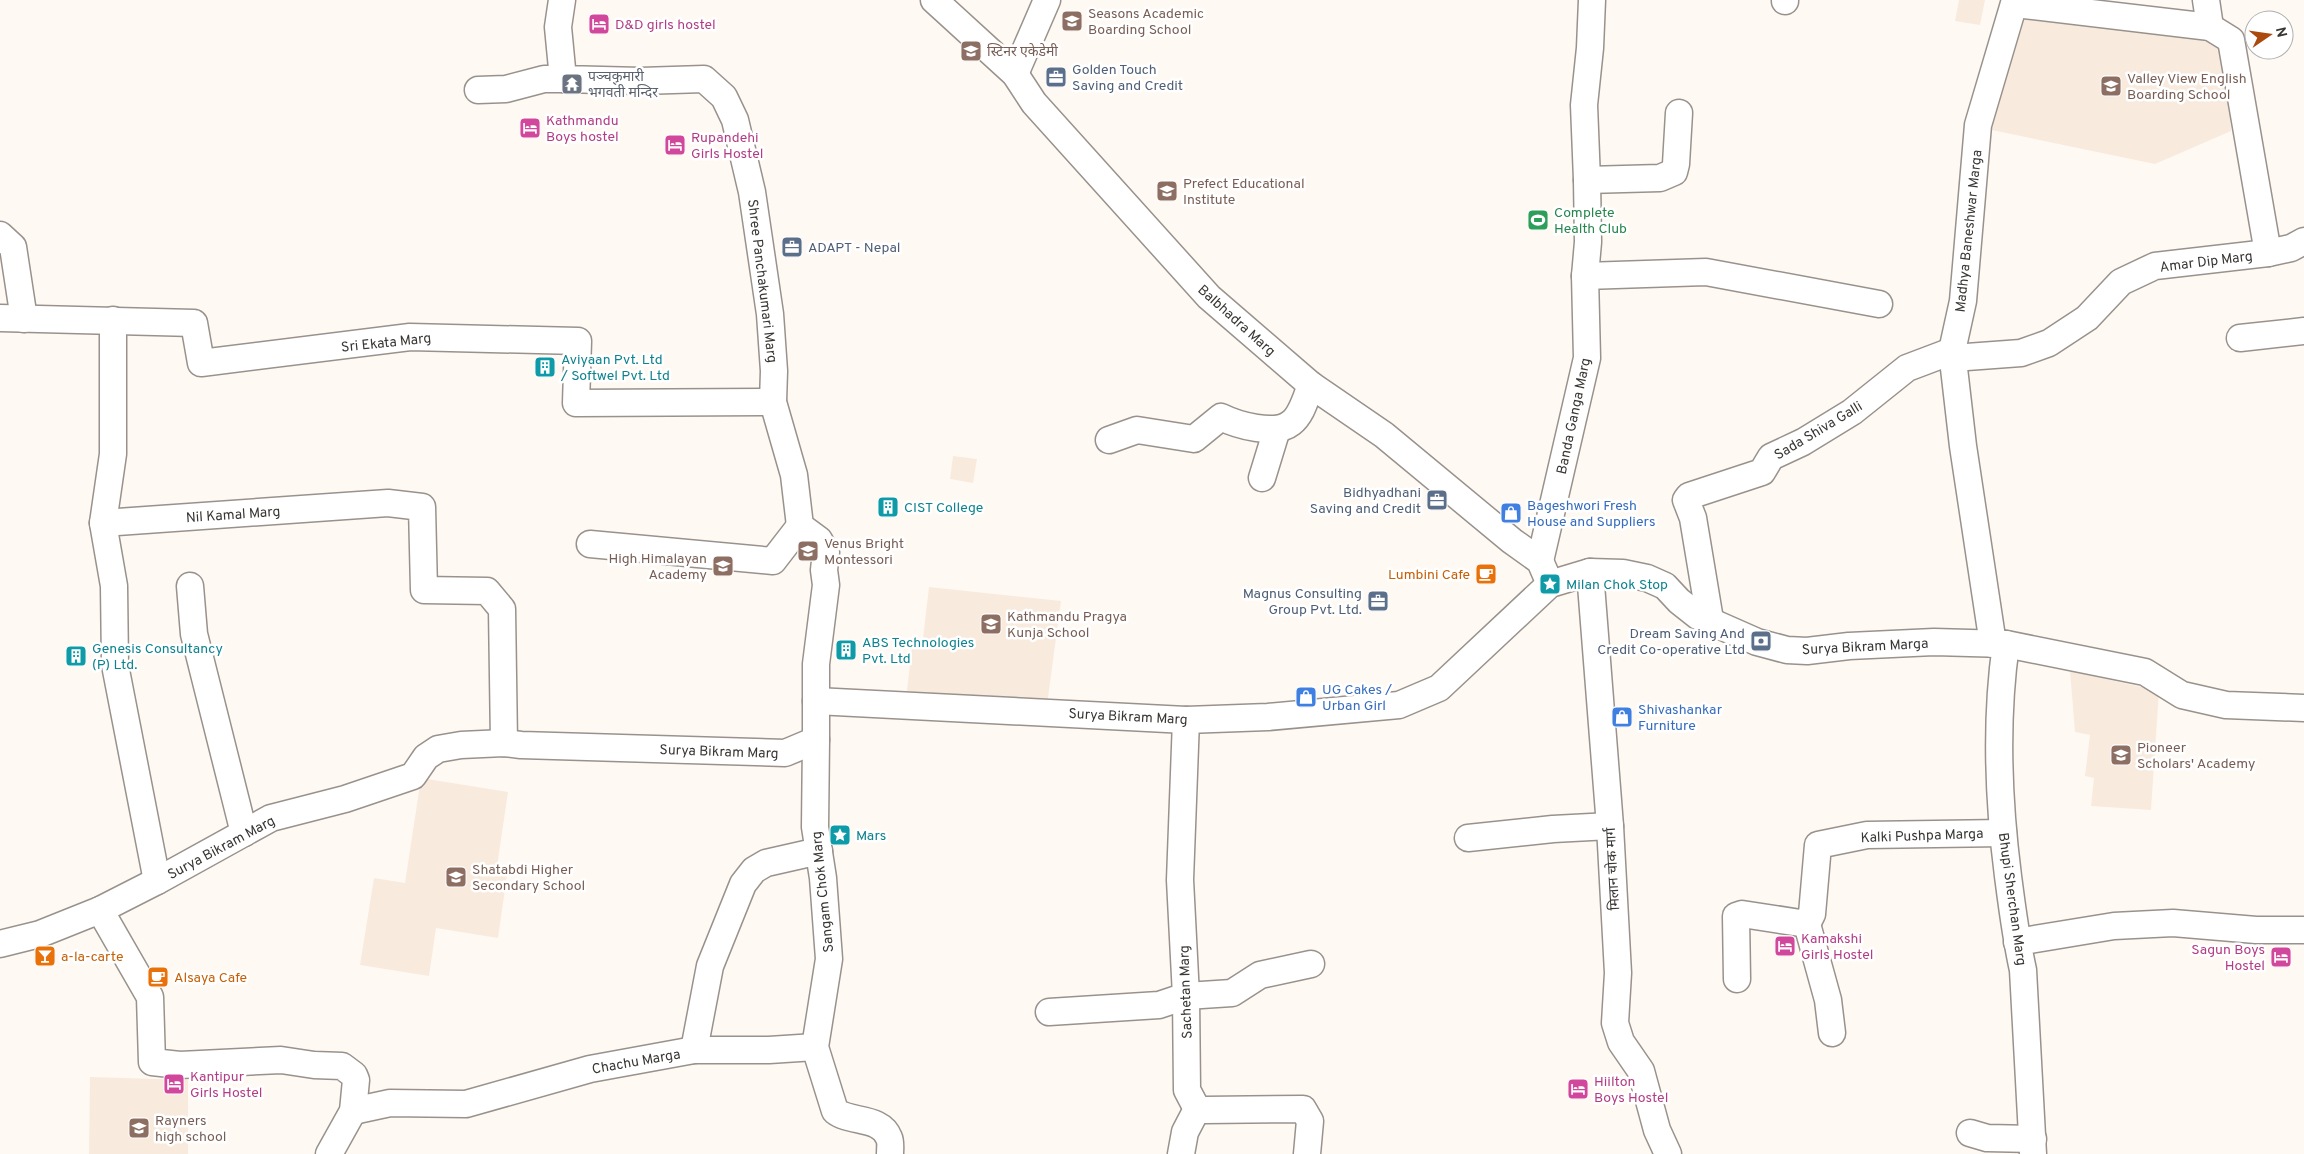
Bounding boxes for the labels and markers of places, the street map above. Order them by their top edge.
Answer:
place label: Seasons Academic Boarding School [1088,6,1204,39]
school or university icon: Seasons Academic Boarding School [1060,9,1084,33]
hotel icon: D&D girls hostel [587,12,611,36]
place label: D&D girls hostel [615,17,716,34]
school or university icon: स्टिनर एकेडेमी [959,39,983,63]
place label: स्टिनर एकेडेमी [987,42,1058,61]
place label: Golden Touch Saving and Credit [1072,62,1183,95]
office icon: Golden Touch Saving and Credit [1044,65,1068,89]
place label: पञ्चकुमारी भगवती मन्दिर [588,68,658,102]
place label: Valley View English Boarding School [2127,71,2247,104]
temple icon: पञ्चकुमारी भगवती मन्दिर [560,72,584,96]
school or university icon: Valley View English Boarding School [2099,74,2123,98]
place label: Kathmandu Boys hostel [546,113,619,146]
hotel icon: Kathmandu Boys hostel [518,116,542,140]
place label: Rupandehi Girls Hostel [691,130,763,163]
hotel icon: Rupandehi Girls Hostel [663,133,687,157]
place label: Prefect Educational Institute [1183,176,1305,209]
school or university icon: Prefect Educational Institute [1155,179,1179,203]
place label: Complete Health Club [1554,205,1627,238]
sports icon: Complete Health Club [1526,208,1550,232]
office icon: ADAPT - Nepal [780,235,804,259]
place label: ADAPT - Nepal [808,240,901,257]
place label: Aviyaan Pvt. Ltd / Softwel Pvt. Ltd [560,352,670,385]
building icon: Aviyaan Pvt. Ltd / Softwel Pvt. Ltd [533,355,557,379]
place label: Bidhyadhani Saving and Credit [1310,485,1421,518]
office icon: Bidhyadhani Saving and Credit [1425,488,1449,512]
building icon: CIST College [876,495,900,519]
place label: Bageshwori Fresh House and Suppliers [1527,498,1655,531]
place label: CIST College [904,500,983,517]
shop icon: Bageshwori Fresh House and Suppliers [1499,501,1523,525]
place label: Venus Bright Montessori [824,536,904,569]
school or university icon: Venus Bright Montessori [796,539,820,563]
place label: High Himalayan Academy [608,551,707,584]
school or university icon: High Himalayan Academy [711,554,735,578]
cafe icon: Lumbini Cafe [1474,562,1498,586]
place label: Lumbini Cafe [1388,567,1470,584]
place icon: Milan Chok Stop [1538,572,1562,596]
place label: Milan Chok Stop [1566,577,1668,594]
place label: Magnus Consulting Group Pvt. Ltd. [1243,586,1362,619]
office icon: Magnus Consulting Group Pvt. Ltd. [1366,589,1390,613]
place label: Kathmandu Pragya Kunja School [1007,609,1127,642]
school or university icon: Kathmandu Pragya Kunja School [979,612,1003,636]
place label: Dream Saving And Credit Co-operative Ltd [1597,626,1745,659]
bank icon: Dream Saving And Credit Co-operative Ltd [1749,629,1773,653]
place label: ABS Technologies Pvt. Ltd [862,635,974,668]
building icon: ABS Technologies Pvt. Ltd [834,638,858,662]
place label: Genesis Consultancy (P) Ltd. [92,641,223,674]
building icon: Genesis Consultancy (P) Ltd. [64,644,88,668]
place label: UG Cakes / Urban Girl [1322,682,1392,715]
shop icon: UG Cakes / Urban Girl [1294,685,1318,709]
place label: Shivashankar Furniture [1638,702,1723,735]
shop icon: Shivashankar Furniture [1610,705,1634,729]
place label: Pioneer Scholars' Academy [2137,740,2255,773]
school or university icon: Pioneer Scholars' Academy [2109,743,2133,767]
place icon: Mars [828,823,852,847]
place label: Mars [856,828,886,845]
place label: Shatabdi Higher Secondary School [472,862,585,895]
school or university icon: Shatabdi Higher Secondary School [444,865,468,889]
place label: Kamakshi Girls Hostel [1801,931,1873,964]
hotel icon: Kamakshi Girls Hostel [1773,934,1797,958]
place label: Sagun Boys Hostel [2191,942,2265,975]
bar icon: a-la-carte [33,944,57,968]
hotel icon: Sagun Boys Hostel [2269,945,2293,969]
place label: a-la-carte [61,949,123,966]
cafe icon: Alsaya Cafe [146,965,170,989]
place label: Alsaya Cafe [174,970,247,987]
place label: Kantipur Girls Hostel [190,1069,262,1102]
hotel icon: Kantipur Girls Hostel [162,1072,186,1096]
place label: Hiilton Boys Hostel [1594,1074,1668,1107]
hotel icon: Hiilton Boys Hostel [1566,1077,1590,1101]
place label: Rayners high school [155,1113,227,1146]
school or university icon: Rayners high school [127,1116,151,1140]

